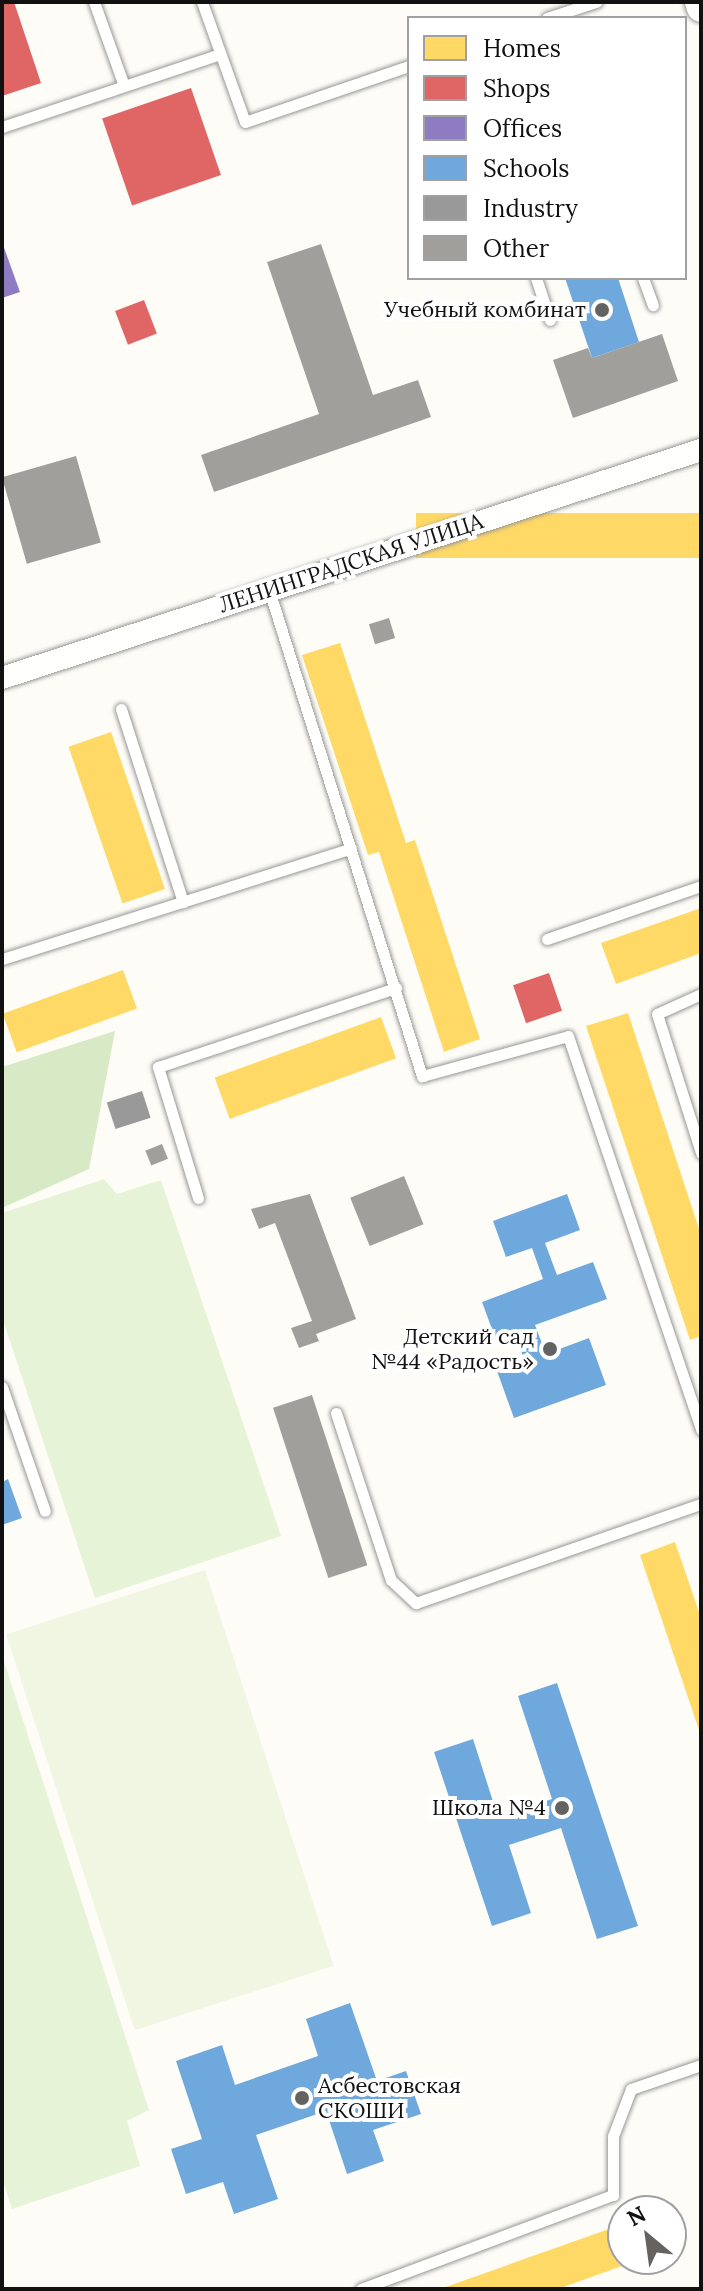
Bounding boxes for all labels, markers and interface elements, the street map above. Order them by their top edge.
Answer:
legend [407,16,687,280]
text: Homes [483,33,561,64]
text: Shops [483,73,550,104]
text: Offices [483,113,562,144]
text: Schools [483,153,569,184]
text: Industry [483,193,578,224]
text: Other [483,233,549,264]
place label: Учебный комбинат [384,297,586,323]
marker: Учебный комбинат [593,301,611,319]
street label: ЛЕНИНГРАДСКАЯ УЛИЦА [215,508,487,618]
place label: Детский сад №44 «Радость» [371,1323,534,1374]
marker: Детский сад №44 «Радость» [541,1340,559,1358]
place label: Школа №4 [432,1795,546,1821]
marker: Школа №4 [553,1799,571,1817]
place label: Асбестовская СКОШИ [318,2072,461,2124]
marker: Асбестовская СКОШИ [293,2089,311,2107]
north arrow [607,2195,687,2275]
text: N [622,2199,651,2232]

